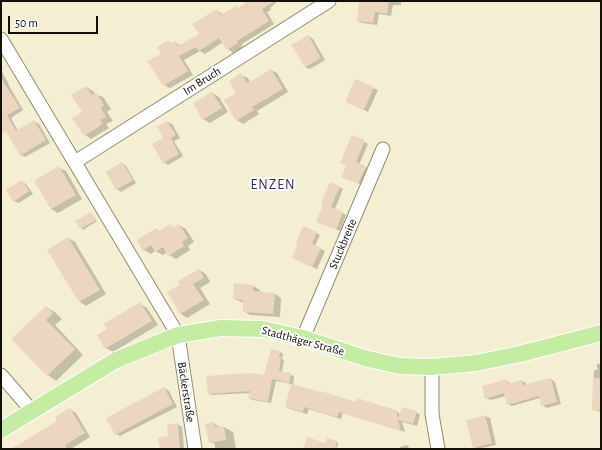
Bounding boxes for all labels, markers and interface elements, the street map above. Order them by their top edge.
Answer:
scale bar [10,8,100,34]
text: 50 m [15,17,38,29]
street label: Im Bruch [180,64,224,98]
district label: ENZEN [250,177,296,193]
street label: Stuckbreite [326,217,360,271]
street label: Stadthäger Straße [260,323,346,359]
street label: Bäckerstraße [174,361,198,423]

